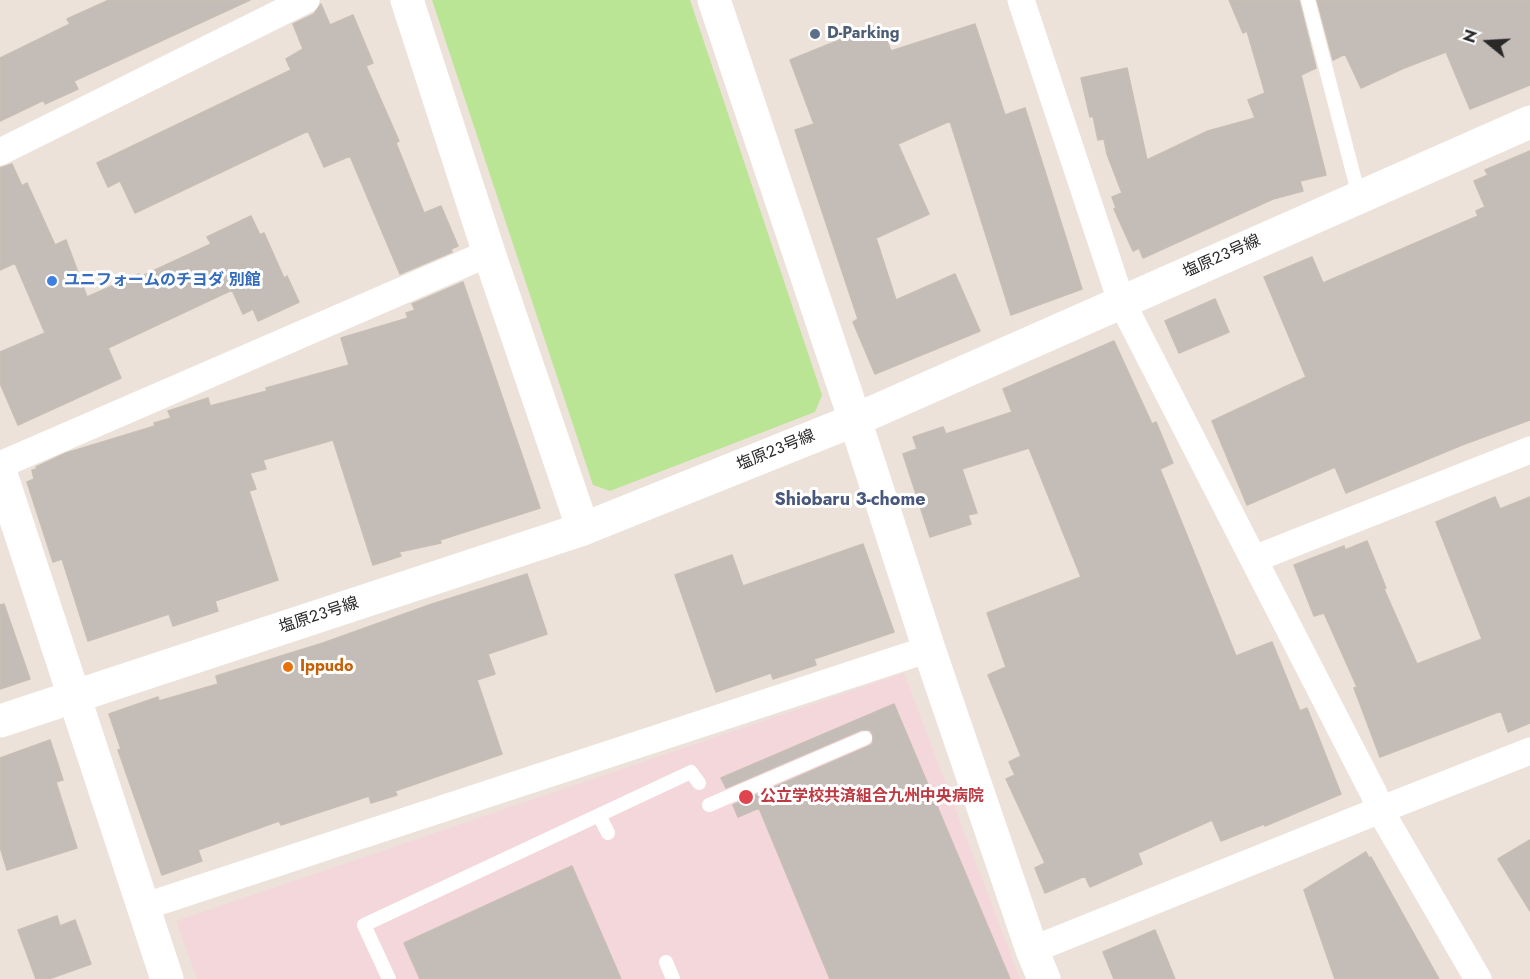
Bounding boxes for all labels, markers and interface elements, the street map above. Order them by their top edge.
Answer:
north arrow [1458,12,1518,72]
place label: D-Parking [827,24,900,44]
marker: D-Parking [808,27,822,41]
text: N [1458,27,1483,46]
street label: 塩原２３号線 [1180,231,1264,283]
place label: ユニフォームのチヨダ 別館 [64,271,261,291]
marker: ユニフォームのチヨダ 別館 [45,274,59,288]
street label: 塩原２３号線 [734,427,818,475]
district label: Shiobaru 3-chome [774,490,926,512]
street label: 塩原２３号線 [277,594,361,638]
place label: Ippudo [300,657,353,677]
marker: Ippudo [281,660,295,674]
place label: 公立学校共済組合九州中央病院 [760,787,984,807]
marker: 公立学校共済組合九州中央病院 [737,788,755,806]

